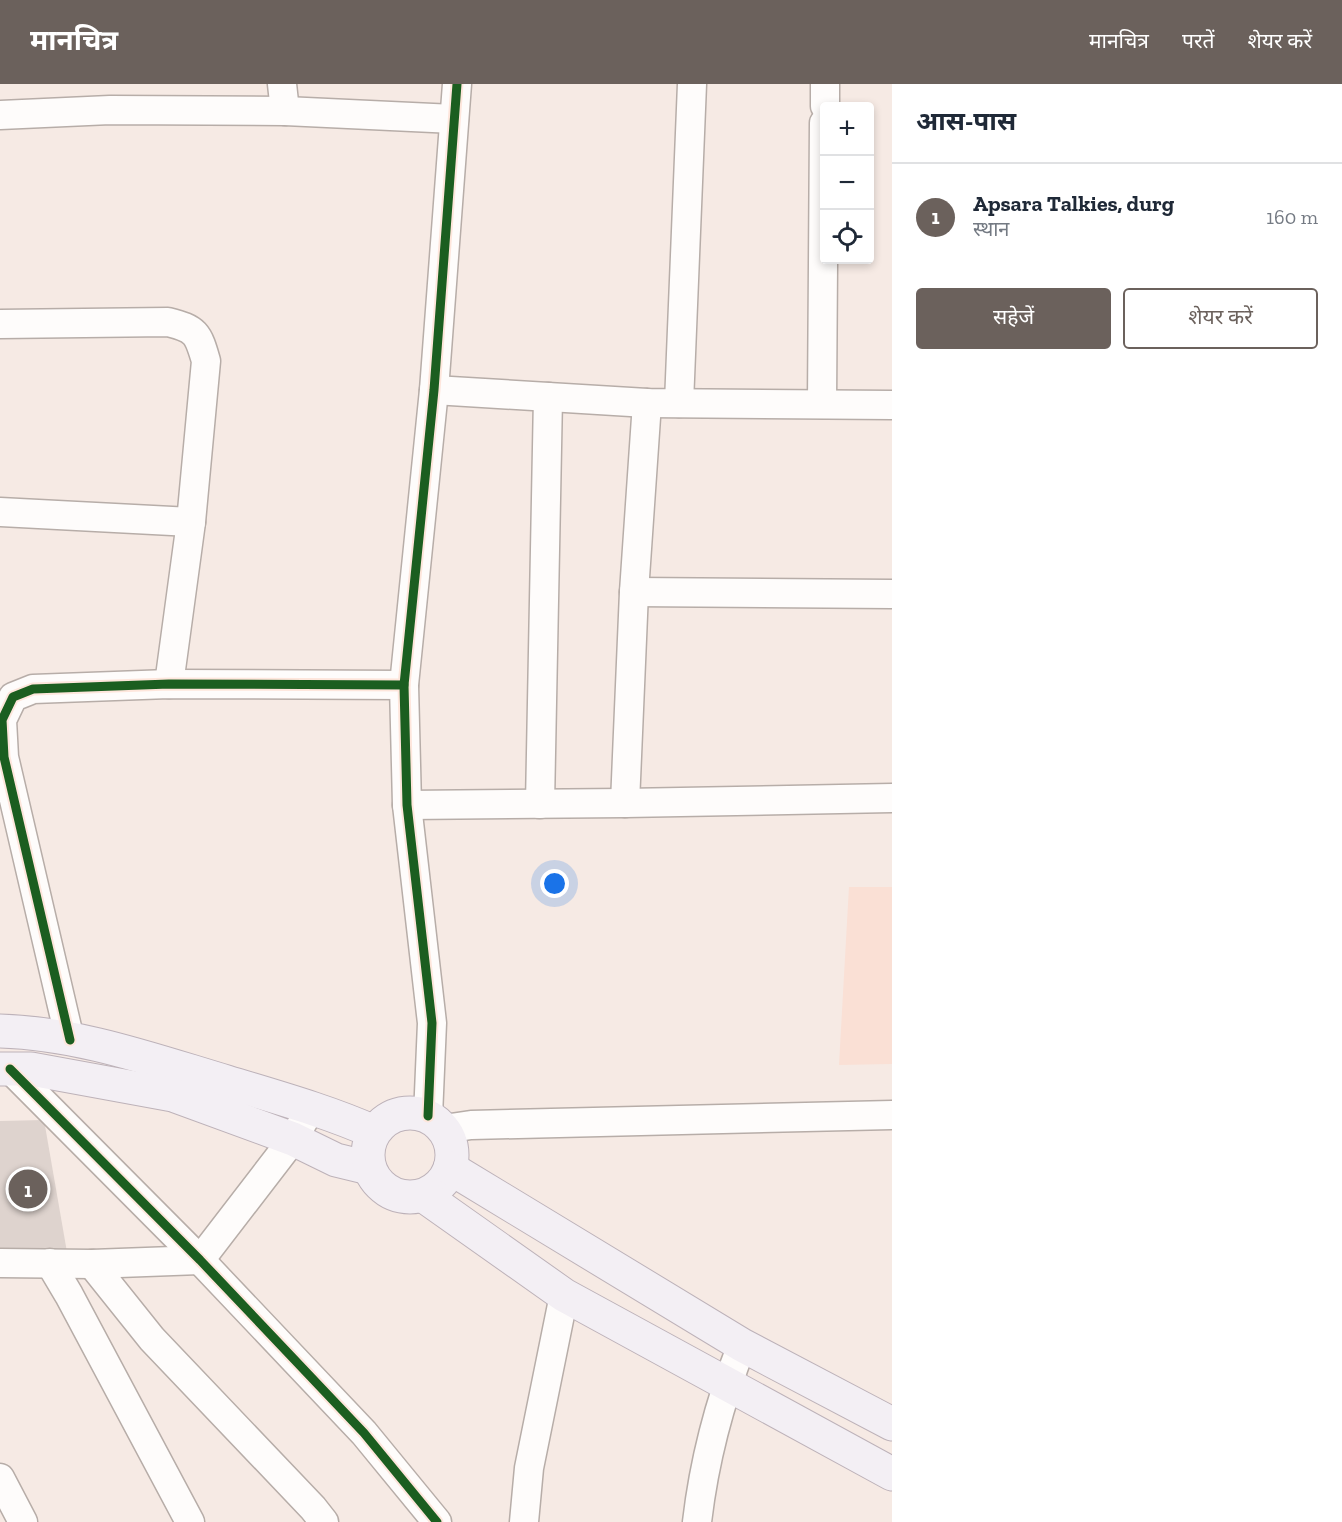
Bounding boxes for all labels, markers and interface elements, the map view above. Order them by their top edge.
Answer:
text: मानचित्र [30,24,118,57]
text: मानचित्र [1089,28,1149,53]
text: परतें [1182,28,1214,53]
text: शेयर करें [1247,28,1312,53]
map controls [820,102,874,264]
button: + [820,102,874,156]
text: आस-पास [916,105,1016,137]
button: − [820,156,874,210]
text: Apsara Talkies, durg [973,190,1174,217]
text: 1 [931,205,940,229]
text: 160 m [1266,205,1318,229]
button: locate [820,210,874,264]
text: स्थान [973,217,1009,241]
button: सहेजें [916,288,1111,349]
button: शेयर करें [1123,288,1318,349]
your location [540,869,569,898]
pin: 1 [9,1166,48,1212]

